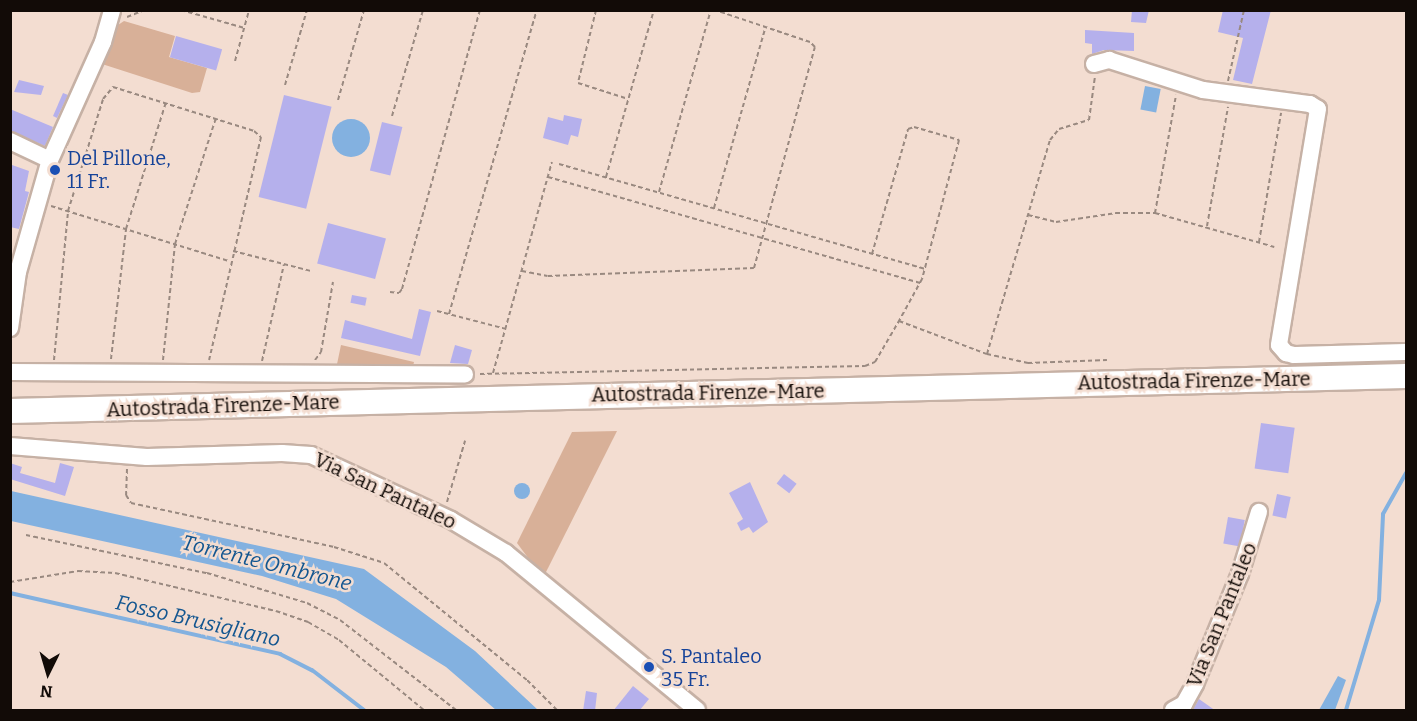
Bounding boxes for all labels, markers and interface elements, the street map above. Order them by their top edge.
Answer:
place label: Del Pillone, 11 Fr. [67,146,171,193]
marker: Del Pillone, 11 Fr. [48,163,62,177]
street label: Autostrada Firenze-Mare [1077,367,1311,395]
street label: Autostrada Firenze-Mare [591,379,825,407]
street label: Autostrada Firenze-Mare [106,390,340,422]
street label: Via San Pantaleo [310,448,460,534]
water label: Torrente Ombrone [180,530,354,596]
street label: Via San Pantaleo [1182,539,1262,691]
water label: Fosso Brusigliano [113,590,283,652]
north arrow [18,643,78,703]
place label: S. Pantaleo 35 Fr. [661,644,762,691]
marker: S. Pantaleo 35 Fr. [642,660,656,674]
text: N [39,681,53,701]

